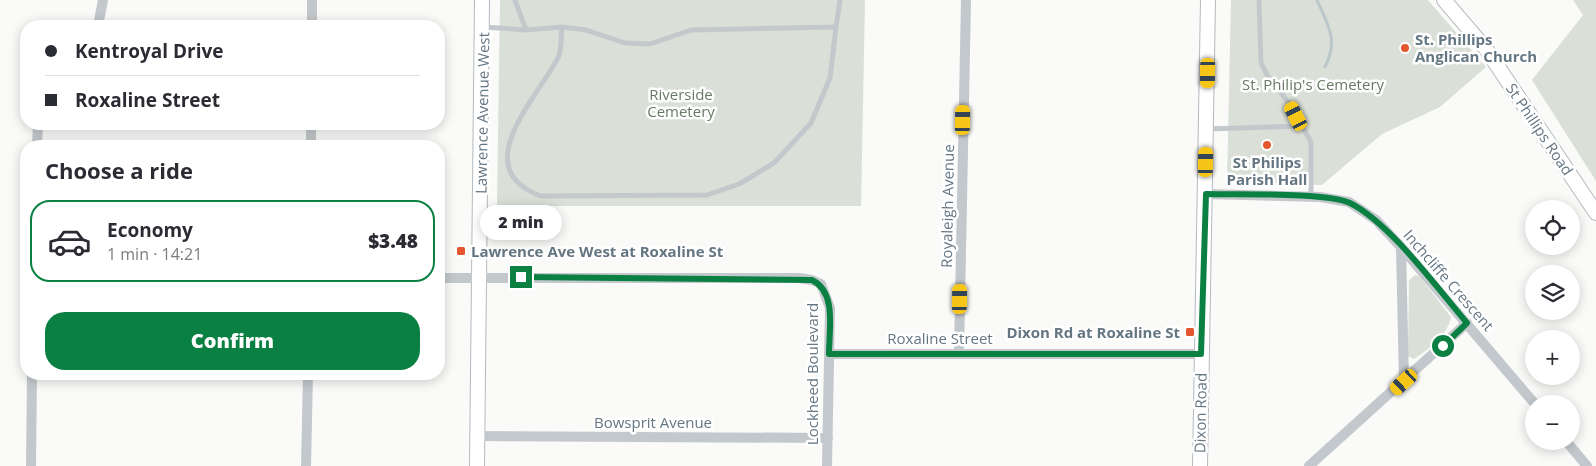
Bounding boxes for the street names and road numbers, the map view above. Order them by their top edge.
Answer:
street label: Lawrence Avenue West [471,32,493,194]
street label: St Phillips Road [1502,79,1578,179]
street label: Royaleigh Avenue [936,144,958,268]
street label: Inchcliffe Crescent [1399,225,1499,335]
street label: Lockheed Boulevard [802,303,822,445]
street label: Roxaline Street [887,328,993,348]
street label: Dixon Road [1189,373,1211,453]
street label: Bowsprit Avenue [594,412,712,432]

